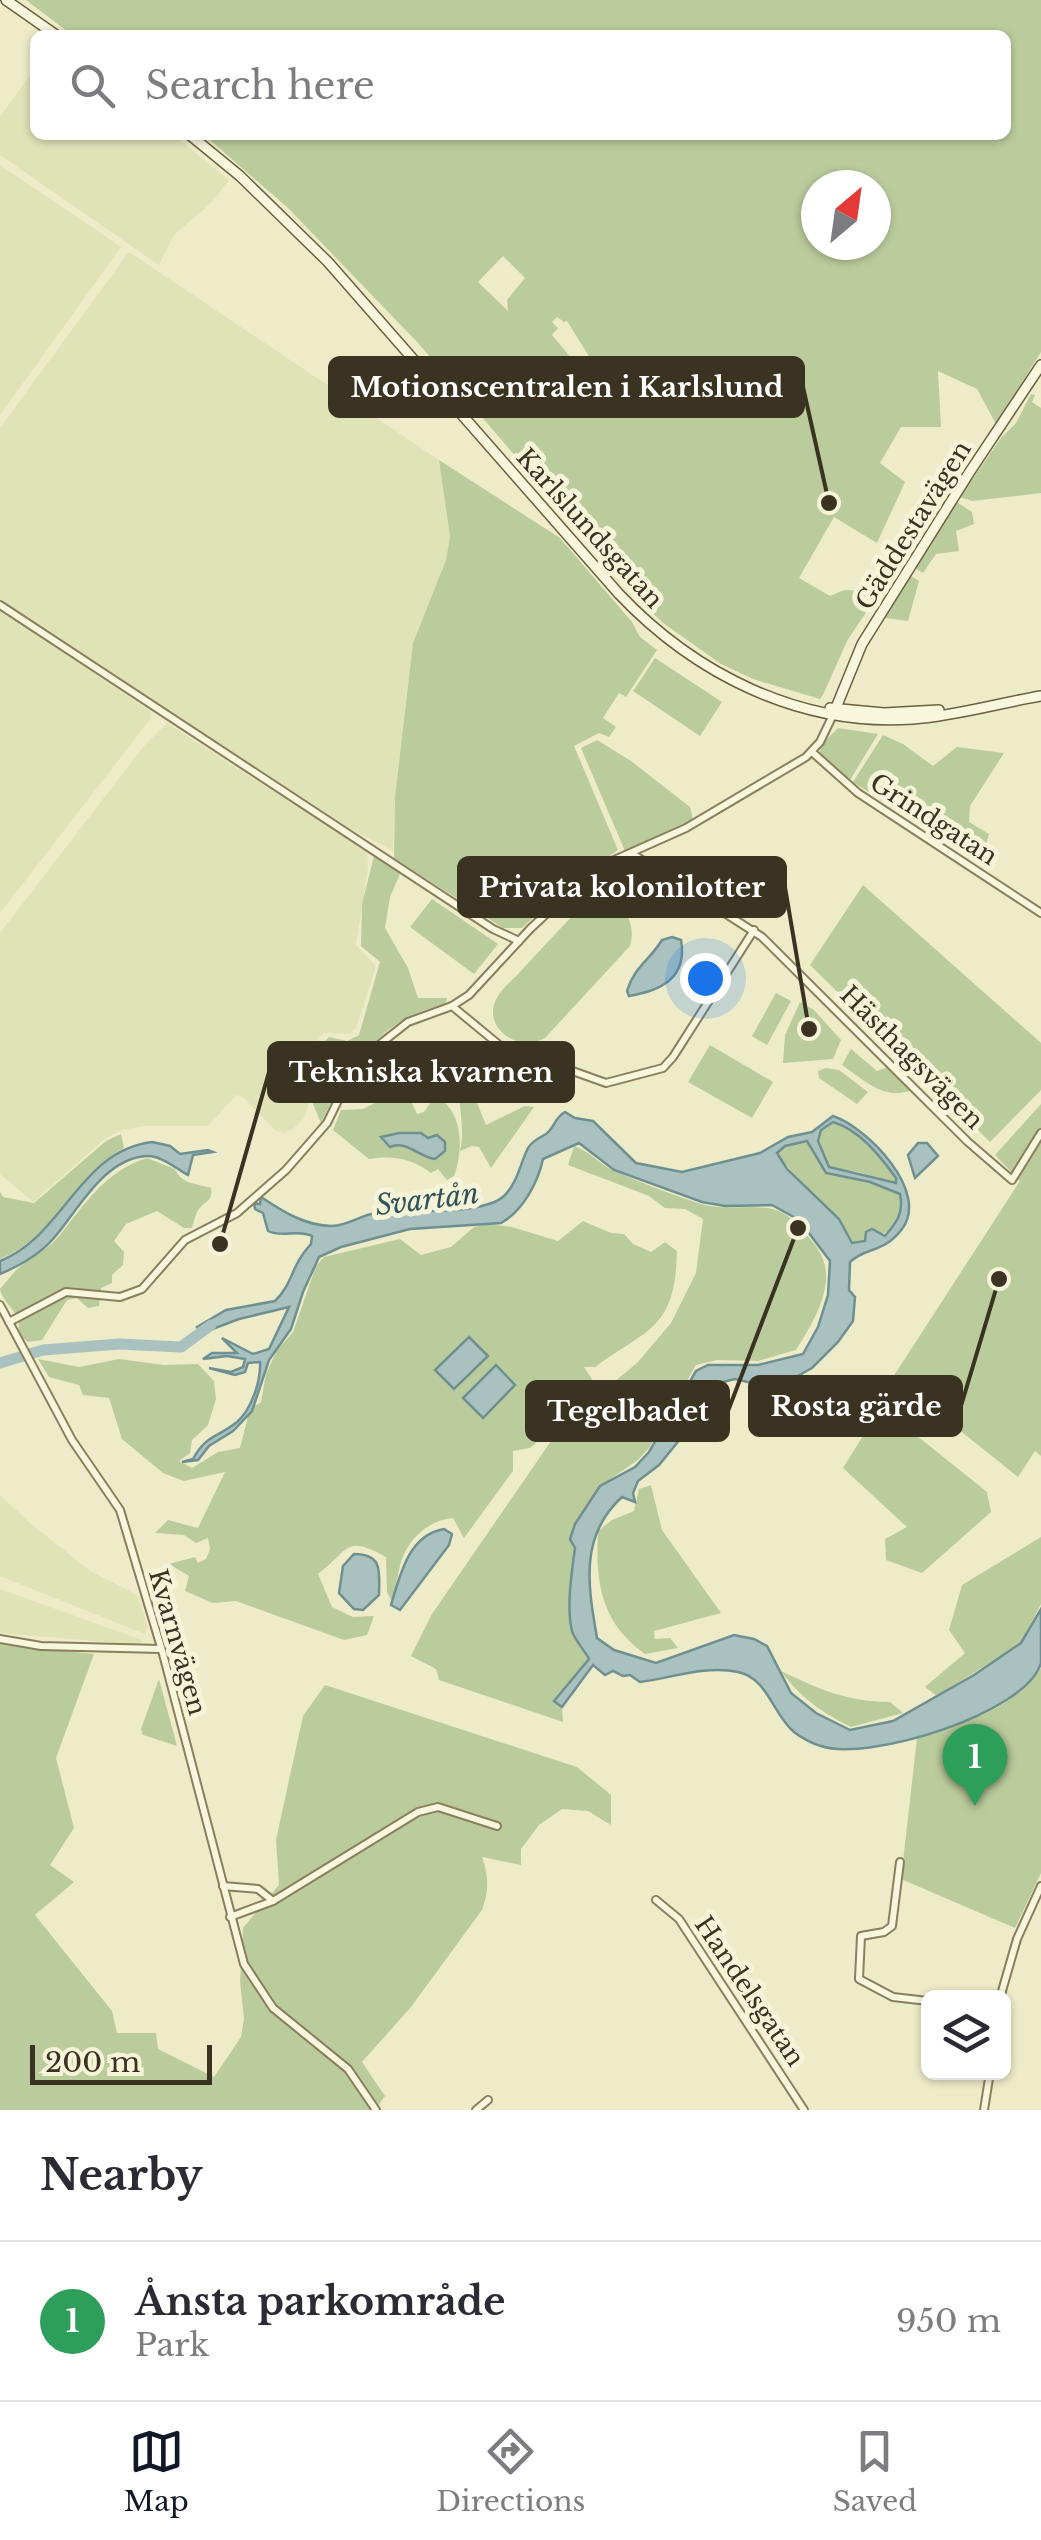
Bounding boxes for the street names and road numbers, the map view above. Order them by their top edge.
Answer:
street label: Gäddestavägen [849,435,978,615]
street label: Karlslundsgatan [510,442,670,615]
street label: Grindgatan [864,767,1003,872]
street label: Hästhagsvägen [833,979,990,1136]
street label: Kvarnvägen [142,1566,213,1719]
street label: Handelsgatan [688,1910,811,2072]

